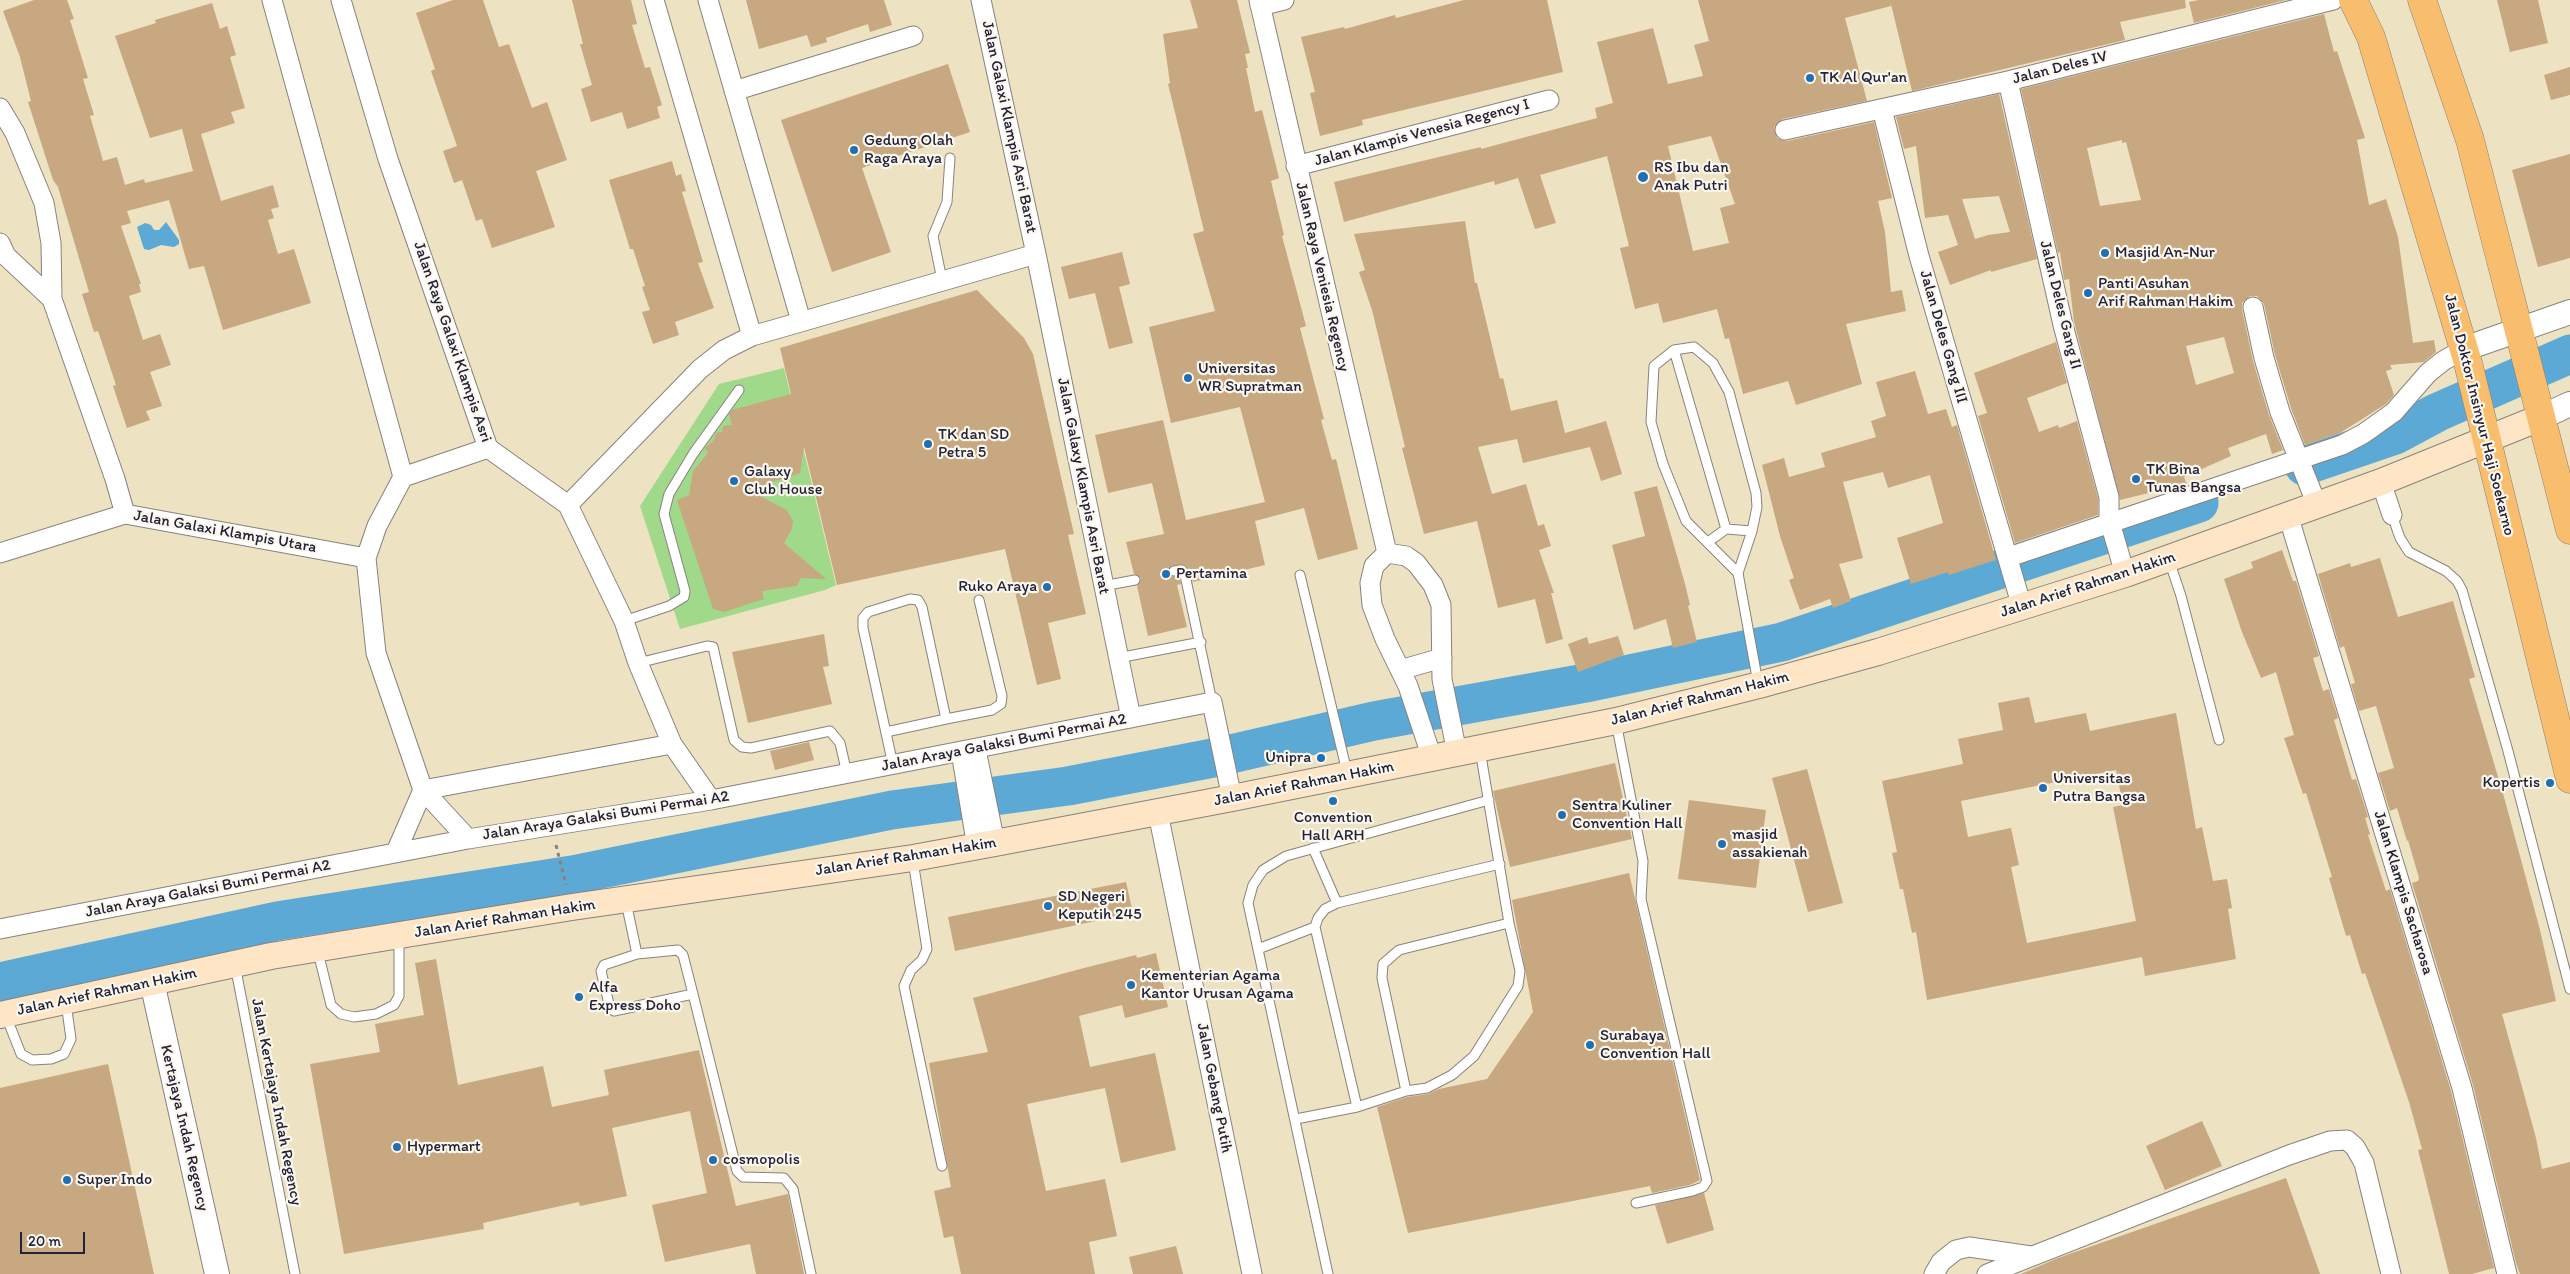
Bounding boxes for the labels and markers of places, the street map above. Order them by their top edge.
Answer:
place label: TK Al Qur'an [1820,68,1907,88]
marker: TK Al Qur'an [1804,72,1816,84]
place label: Gedung Olah Raga Araya [864,131,953,169]
marker: Gedung Olah Raga Araya [848,144,860,156]
place label: RS Ibu dan Anak Putri [1654,158,1729,196]
marker: RS Ibu dan Anak Putri [1636,170,1650,184]
place label: Masjid An-Nur [2115,243,2215,263]
marker: Masjid An-Nur [2099,247,2111,259]
place label: Panti Asuhan Arif Rahman Hakim [2098,274,2233,312]
marker: Panti Asuhan Arif Rahman Hakim [2082,287,2094,299]
place label: Universitas WR Supratman [1198,359,1302,397]
marker: Universitas WR Supratman [1182,372,1194,384]
place label: TK dan SD Petra 5 [938,425,1009,463]
marker: TK dan SD Petra 5 [922,438,934,450]
place label: TK Bina Tunas Bangsa [2146,460,2241,498]
place label: Galaxy Club House [744,462,822,500]
marker: TK Bina Tunas Bangsa [2130,473,2142,485]
marker: Galaxy Club House [728,475,740,487]
place label: Pertamina [1176,564,1247,584]
marker: Pertamina [1160,568,1172,580]
place label: Ruko Araya [958,577,1037,597]
marker: Ruko Araya [1041,581,1053,593]
place label: Unipra [1265,748,1311,768]
marker: Unipra [1315,752,1327,764]
place label: Universitas Putra Bangsa [2053,769,2145,807]
place label: Kopertis [2482,773,2540,793]
marker: Kopertis [2544,777,2556,789]
marker: Universitas Putra Bangsa [2037,782,2049,794]
marker: Convention Hall ARH [1327,795,1339,807]
place label: Sentra Kuliner Convention Hall [1572,796,1682,834]
place label: Convention Hall ARH [1294,808,1372,846]
marker: Sentra Kuliner Convention Hall [1556,809,1568,821]
place label: masjid assakienah [1732,825,1808,863]
marker: masjid assakienah [1716,838,1728,850]
place label: SD Negeri Keputih 245 [1058,887,1142,925]
marker: SD Negeri Keputih 245 [1042,900,1054,912]
place label: Kementerian Agama Kantor Urusan Agama [1141,966,1294,1004]
place label: Alfa Express Doho [589,978,681,1016]
marker: Kementerian Agama Kantor Urusan Agama [1125,979,1137,991]
marker: Alfa Express Doho [573,991,585,1003]
place label: Surabaya Convention Hall [1600,1026,1710,1064]
marker: Surabaya Convention Hall [1584,1039,1596,1051]
place label: Hypermart [407,1137,481,1157]
marker: Hypermart [391,1141,403,1153]
place label: cosmopolis [723,1150,800,1170]
marker: cosmopolis [707,1154,719,1166]
place label: Super Indo [77,1170,152,1190]
marker: Super Indo [61,1174,73,1186]

